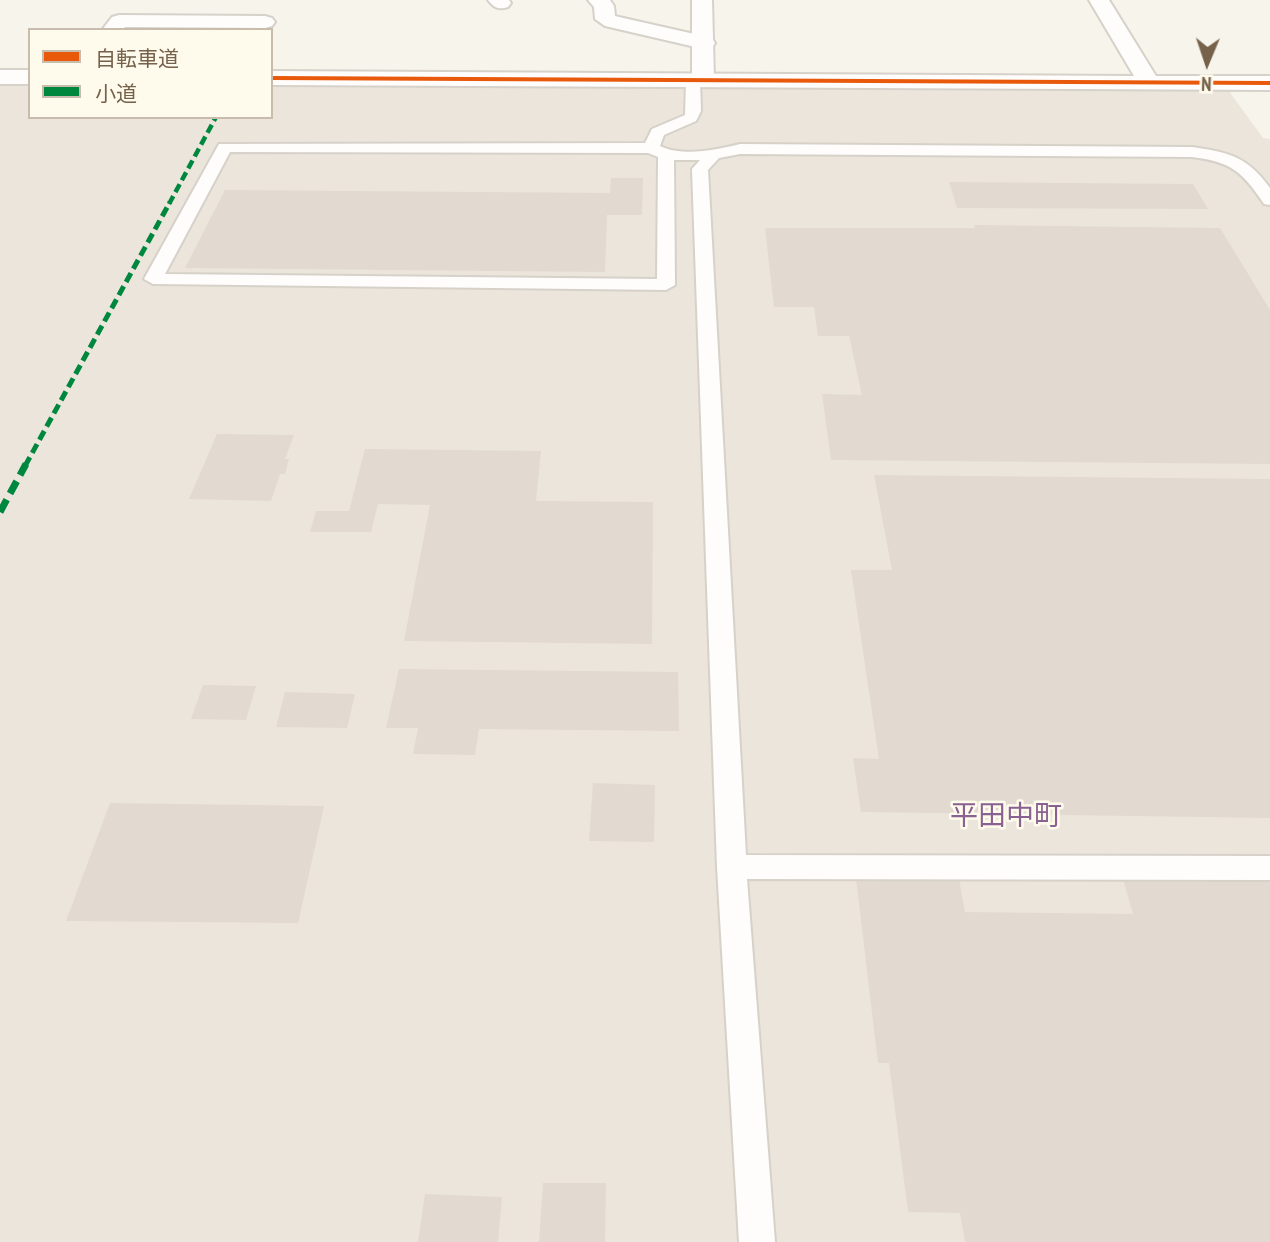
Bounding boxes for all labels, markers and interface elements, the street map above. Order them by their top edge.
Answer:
legend [28,28,273,119]
north arrow [1172,28,1242,98]
text: 自転車道 [95,45,179,72]
text: N [1201,72,1212,96]
text: 小道 [95,80,137,107]
district label: 平田中町 [950,800,1062,834]

